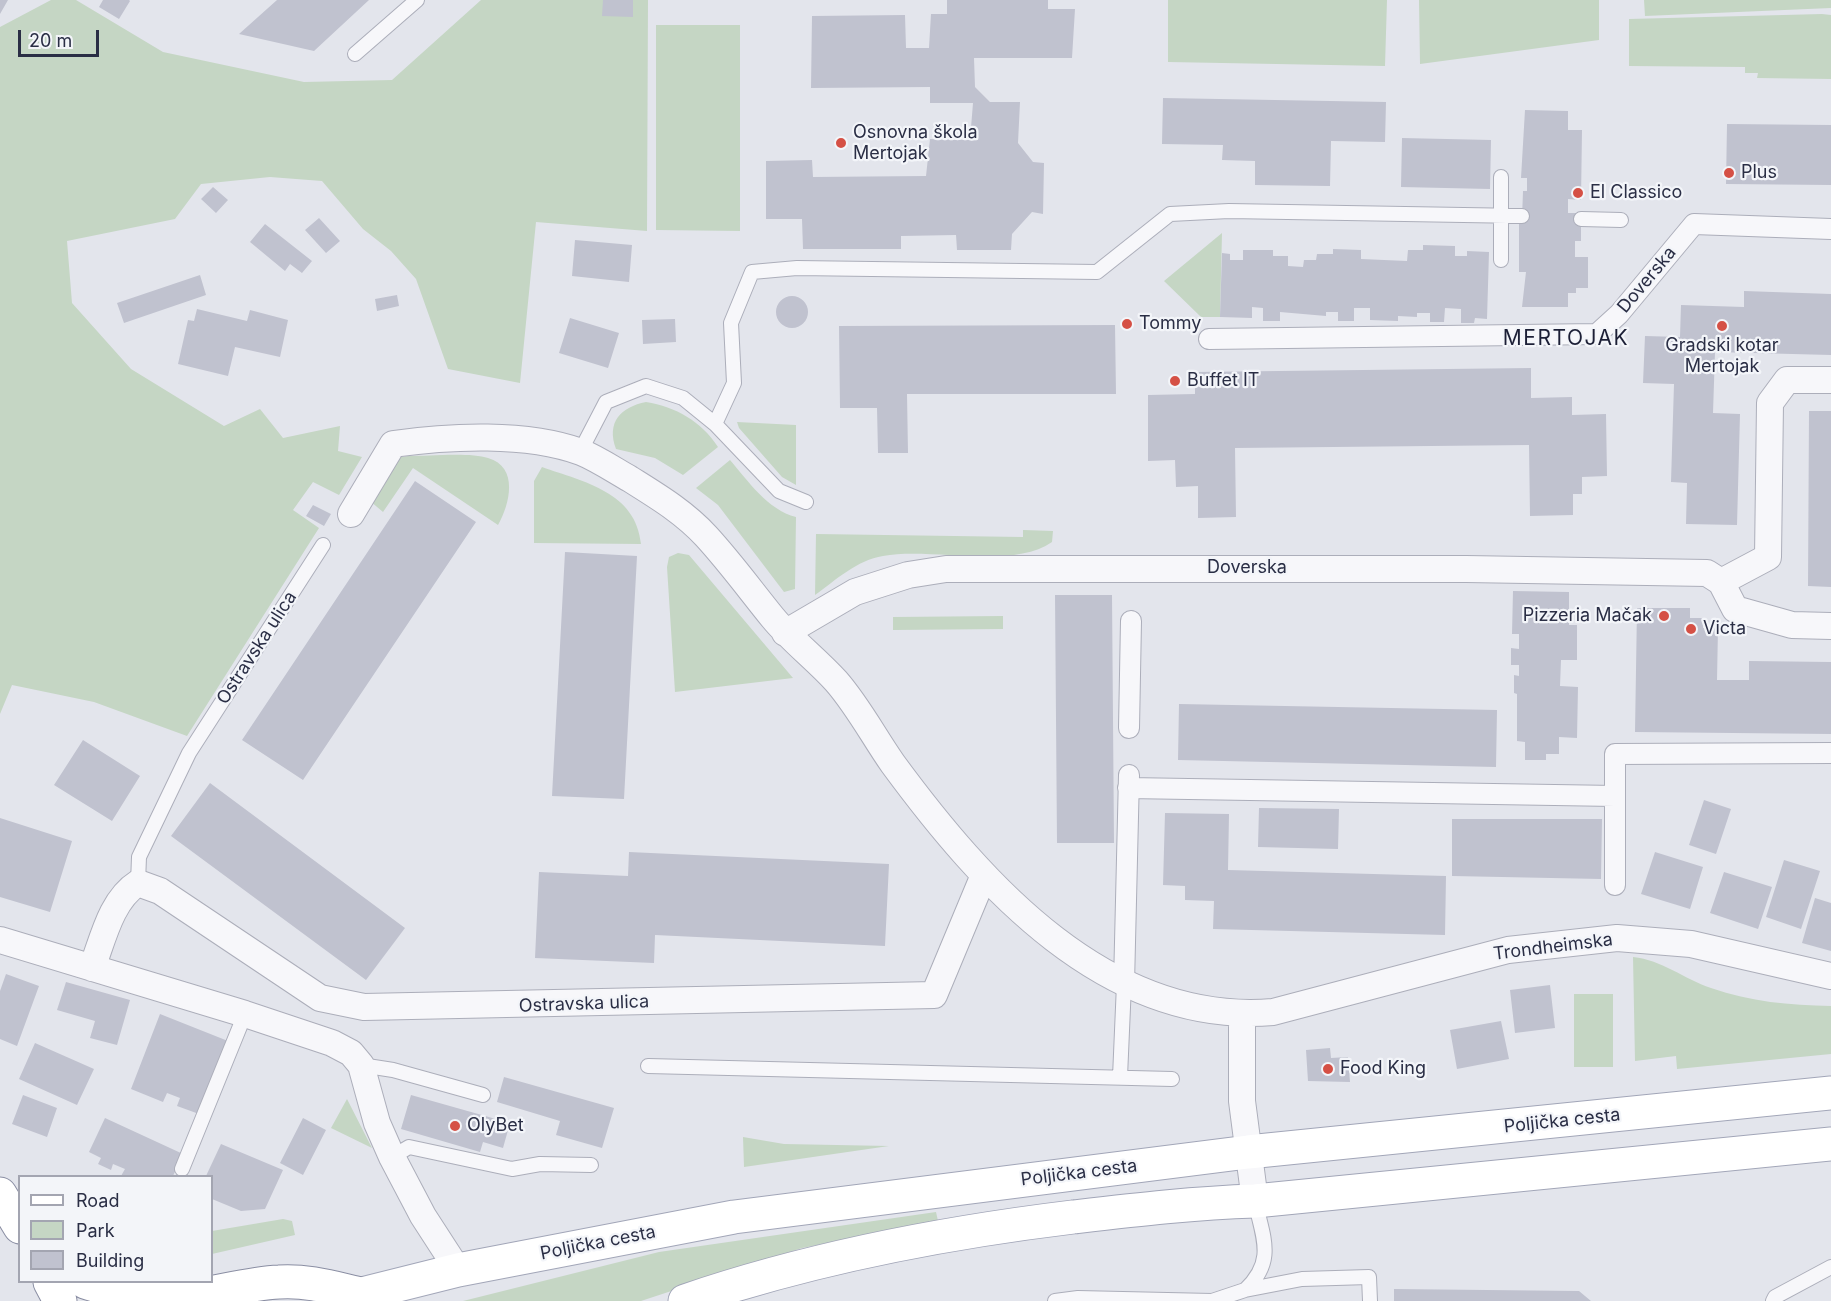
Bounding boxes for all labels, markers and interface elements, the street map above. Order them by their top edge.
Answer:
scale bar [21,18,102,56]
text: 20 m [29,30,72,51]
place label: Osnovna škola Mertojak [853,122,977,164]
marker: Osnovna škola Mertojak [834,136,848,150]
place label: Plus [1741,162,1777,184]
marker: Plus [1722,166,1736,180]
place label: El Classico [1590,182,1682,204]
marker: El Classico [1571,186,1585,200]
street label: Doverska [1613,242,1681,318]
place label: Tommy [1139,313,1201,335]
marker: Tommy [1120,317,1134,331]
marker: Gradski kotar Mertojak [1715,319,1729,333]
district label: MERTOJAK [1503,326,1629,352]
place label: Gradski kotar Mertojak [1665,335,1779,378]
place label: Buffet IT [1187,370,1259,392]
marker: Buffet IT [1168,374,1182,388]
street label: Doverska [1207,557,1287,579]
street label: Ostravska ulica [212,587,302,709]
place label: Pizzeria Mačak [1523,605,1652,627]
marker: Pizzeria Mačak [1657,609,1671,623]
place label: Victa [1703,618,1746,640]
marker: Victa [1684,622,1698,636]
street label: Trondheimska [1492,929,1614,965]
street label: Ostravska ulica [518,991,650,1017]
place label: Food King [1340,1058,1426,1080]
marker: Food King [1321,1062,1335,1076]
street label: Poljička cesta [1503,1104,1621,1138]
place label: OlyBet [467,1115,524,1137]
marker: OlyBet [448,1119,462,1133]
street label: Poljička cesta [1020,1155,1138,1191]
legend [18,1175,213,1283]
text: Road [76,1190,119,1211]
text: Park [76,1220,115,1241]
street label: Poljička cesta [539,1221,657,1265]
text: Building [76,1250,144,1271]

